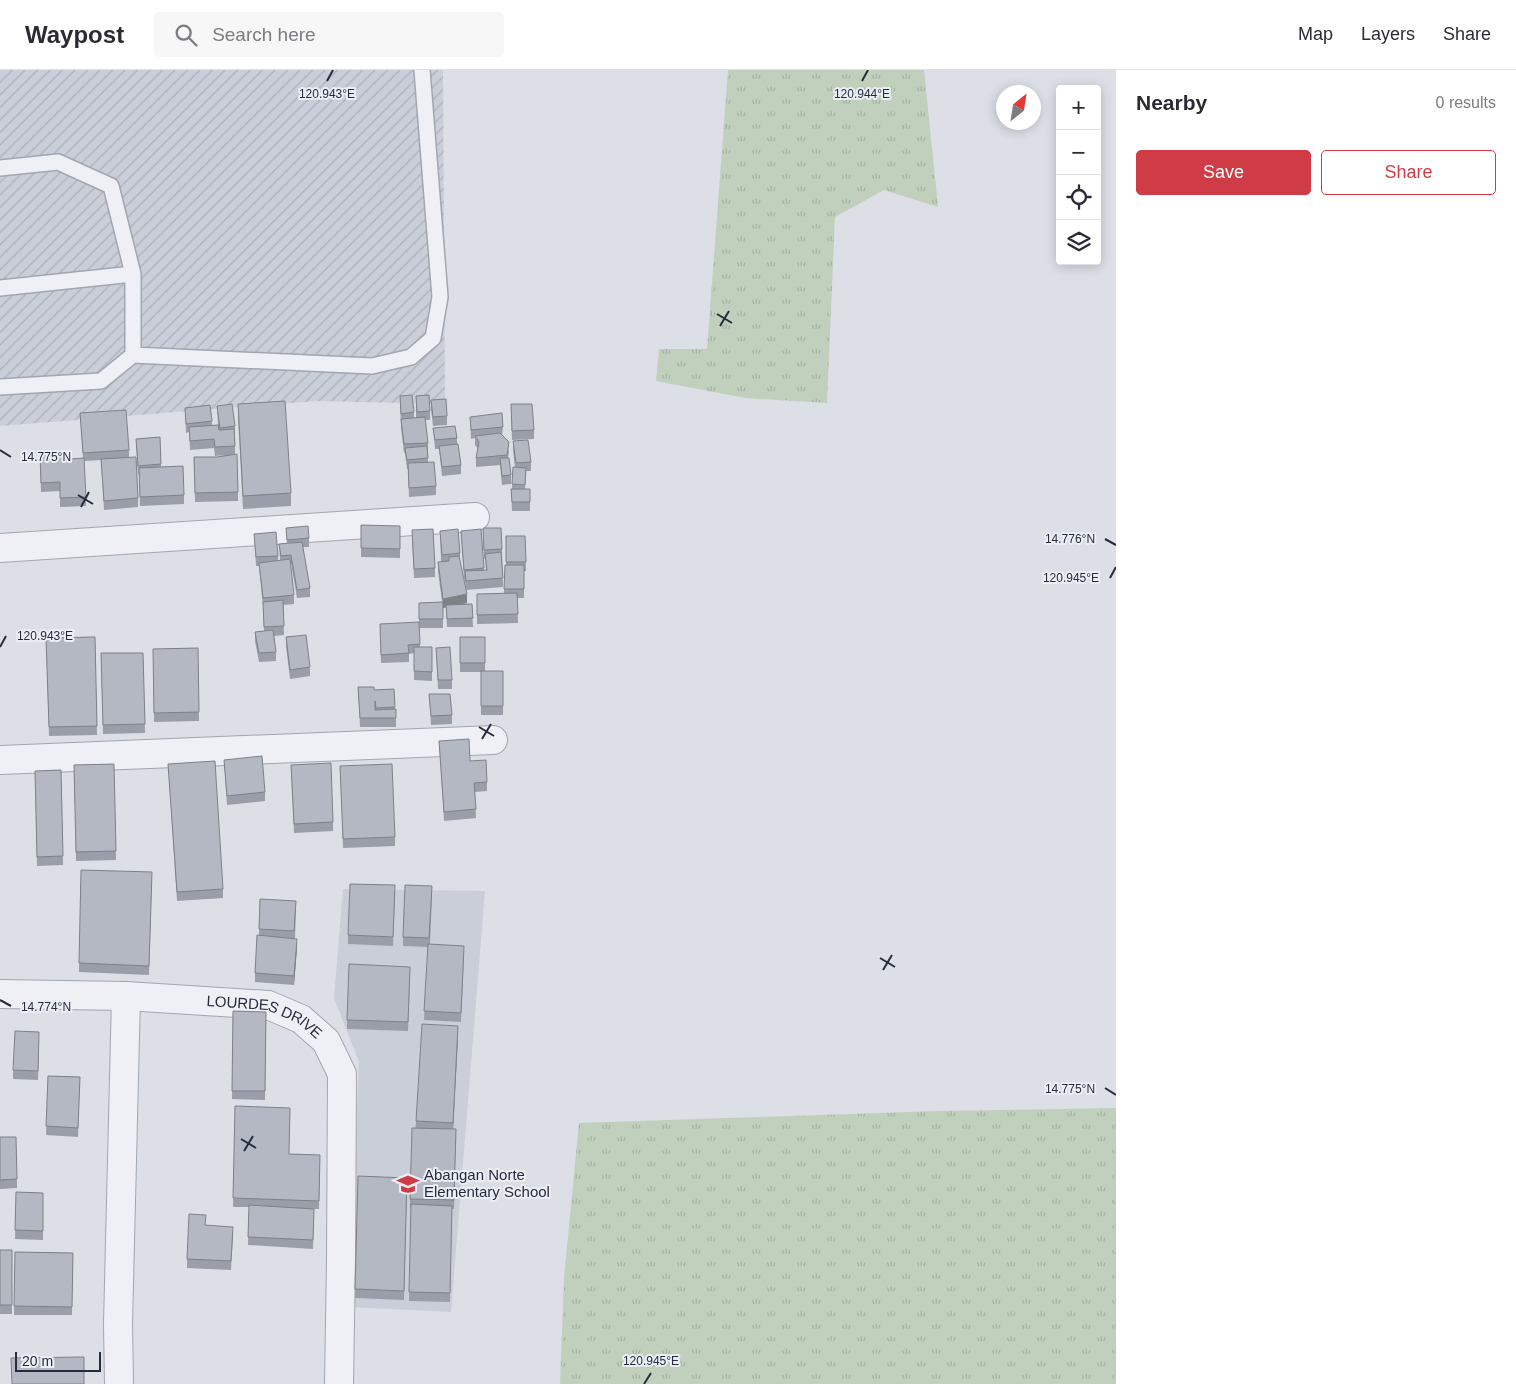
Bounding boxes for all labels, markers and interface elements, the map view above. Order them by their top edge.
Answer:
search box [154,12,504,57]
text: Waypost [25,21,124,48]
icon: search [172,21,200,49]
text: Search here [212,24,316,45]
text: Map [1298,24,1333,44]
text: Layers [1361,24,1415,44]
text: Share [1443,24,1491,44]
north arrow [996,85,1041,130]
map controls [1056,85,1101,265]
button: + [1056,85,1101,130]
text: 120.943°E [299,87,355,101]
text: 120.944°E [834,87,890,101]
text: Nearby [1136,91,1207,114]
text: 0 results [1436,94,1496,111]
button: − [1056,130,1101,175]
button: Save [1136,150,1311,195]
button: Share [1321,150,1496,195]
button: locate [1056,175,1101,220]
button: layers [1056,220,1101,265]
text: 14.775°N [21,450,71,464]
text: 14.776°N [1045,532,1095,546]
text: 120.945°E [1043,571,1099,585]
text: 120.943°E [17,629,73,643]
street label: LOURDES DRIVE [206,992,326,1042]
text: 14.774°N [21,1000,71,1014]
text: 14.775°N [1045,1082,1095,1096]
place label: Abangan Norte Elementary School [424,1166,550,1200]
school or university icon: Abangan Norte Elementary School [395,1171,421,1197]
scale bar [15,1349,101,1372]
text: 20 m [22,1353,53,1369]
text: 120.945°E [623,1354,679,1368]

